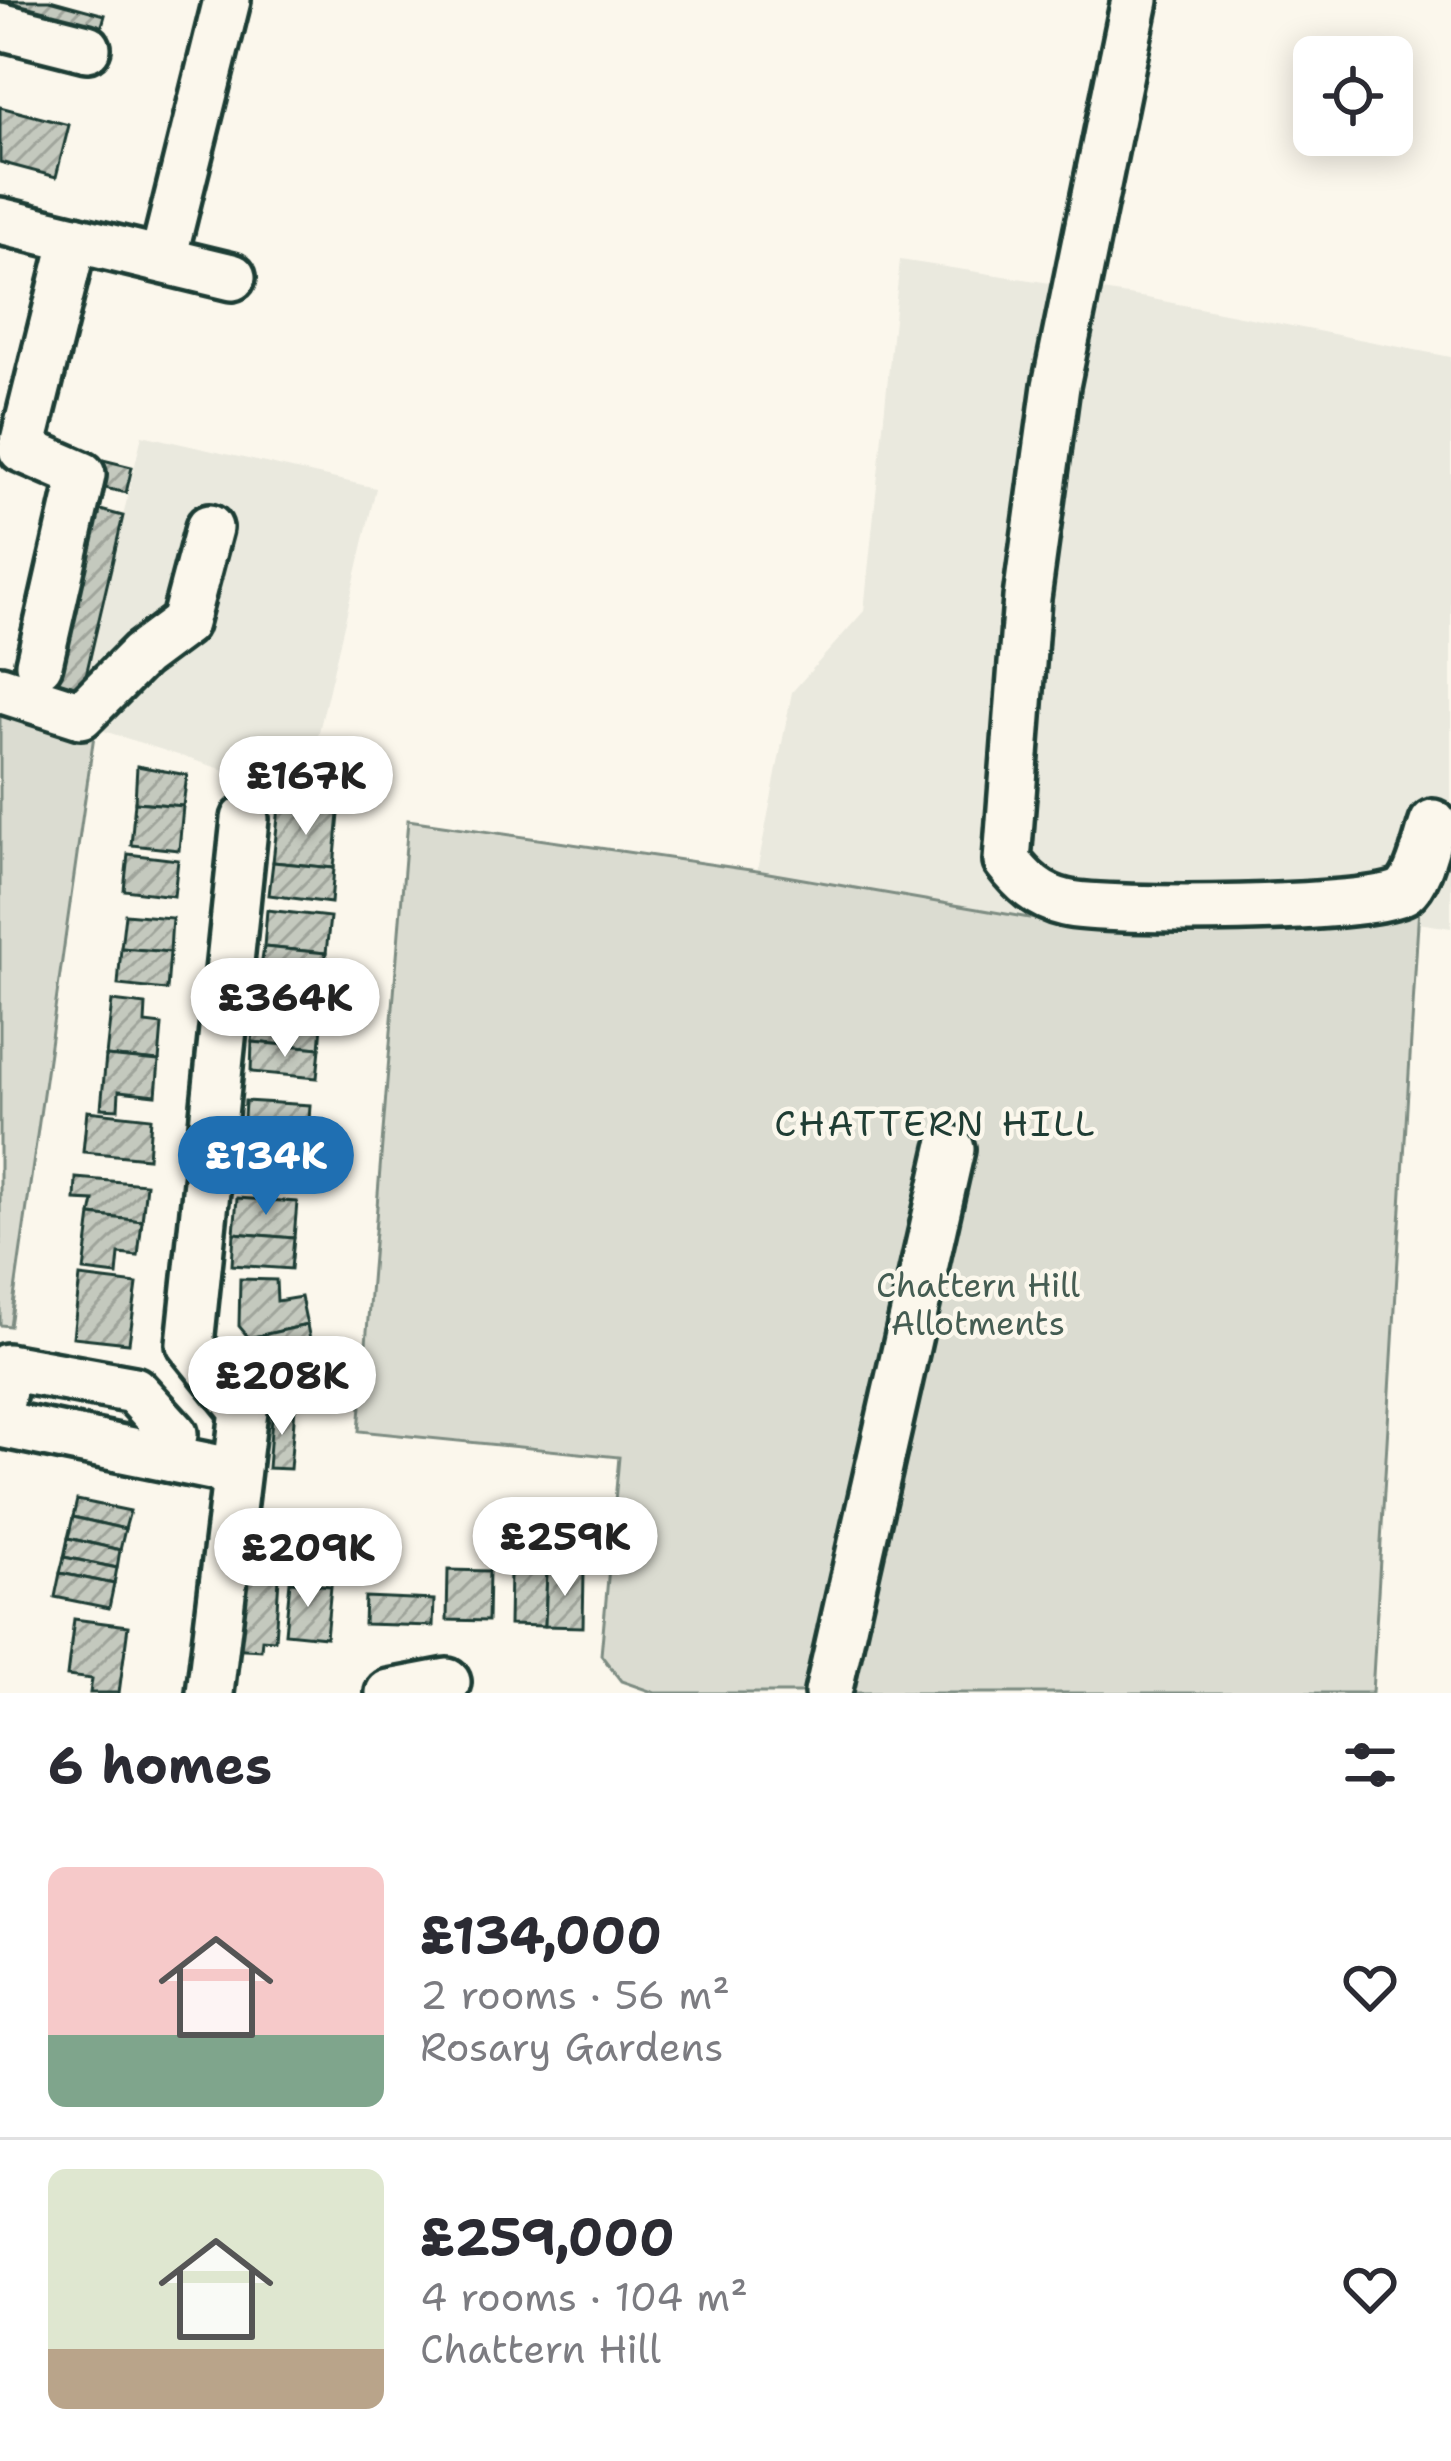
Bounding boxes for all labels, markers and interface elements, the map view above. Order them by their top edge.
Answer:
map controls [1293,36,1413,156]
button: locate [1293,36,1413,156]
pin: £167K [222,736,390,838]
text: £167K [246,749,366,801]
pin: £364K [201,958,369,1060]
text: £364K [218,971,352,1023]
district label: CHATTERN HILL [774,1099,1098,1148]
pin: £134K [182,1116,350,1218]
text: £134K [205,1129,327,1181]
park label: Chattern Hill Allotments [876,1263,1080,1346]
pin: £208K [198,1336,366,1438]
text: £208K [215,1349,349,1401]
pin: £259K [481,1497,649,1599]
pin: £209K [224,1508,392,1610]
text: £259K [500,1510,630,1562]
text: £209K [241,1521,375,1573]
text: 6 homes [48,1731,272,1799]
icon: filters [1337,1732,1403,1798]
text: £134,000 [420,1901,662,1969]
icon: home [144,1915,288,2059]
icon: heart [1337,1954,1403,2020]
text: 2 rooms · 56 m² [420,1969,730,2021]
text: Rosary Gardens [420,2021,724,2073]
text: £259,000 [420,2203,675,2271]
icon: home [144,2217,288,2361]
icon: heart [1337,2256,1403,2322]
text: 4 rooms · 104 m² [420,2271,748,2323]
text: Chattern Hill [420,2323,661,2375]

